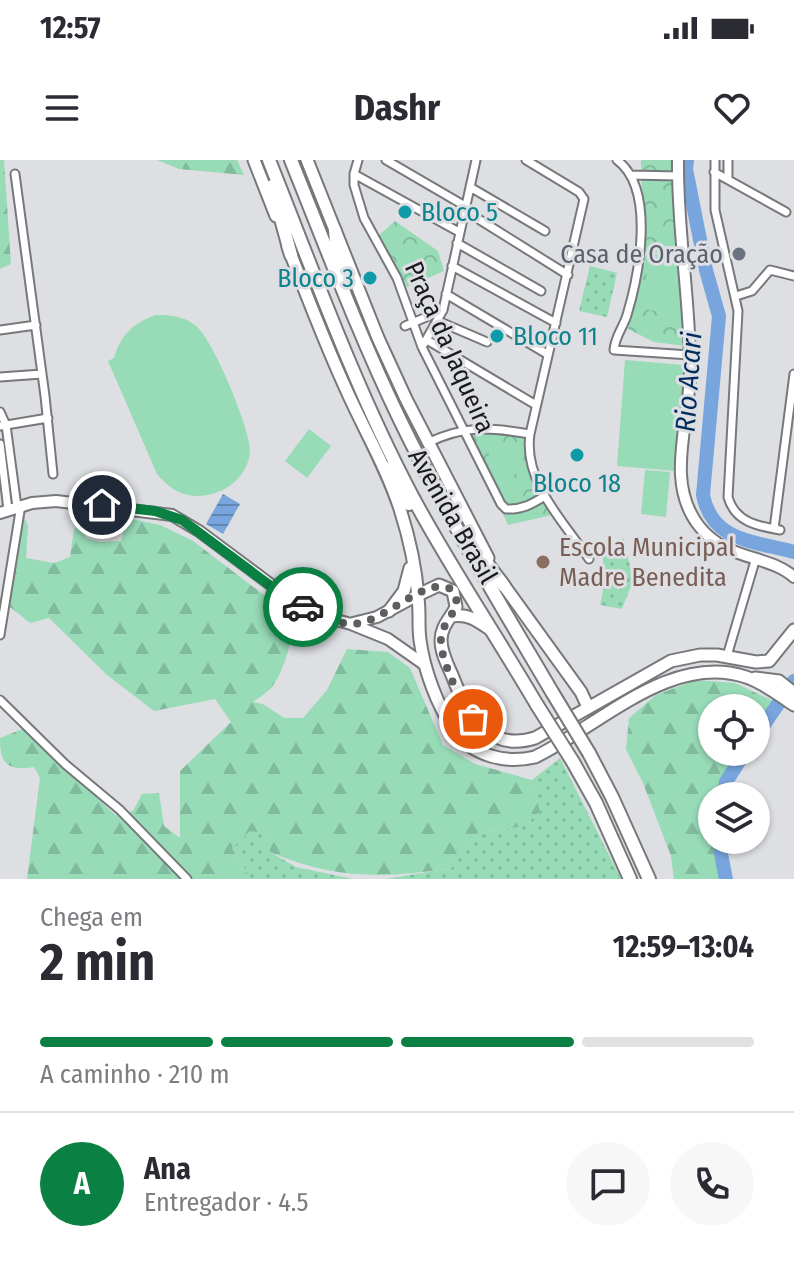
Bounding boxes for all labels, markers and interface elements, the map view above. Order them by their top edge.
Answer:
text: 12:57 [40,10,101,46]
icon: menu [40,86,84,130]
text: Dashr [354,86,440,130]
icon: heart [710,86,754,130]
place label: Bloco 5 [421,197,498,228]
marker: Bloco 5 [396,203,414,221]
place label: Casa de Oração [560,239,723,270]
marker: Casa de Oração [730,245,748,263]
street label: Praça da Jaqueira [398,257,501,438]
place label: Bloco 3 [277,263,354,294]
marker: Bloco 3 [361,269,379,287]
place label: Bloco 11 [513,321,598,352]
marker: Bloco 11 [488,327,506,345]
water label: Rio Acari [669,331,708,433]
street label: Avenida Brasil [401,443,504,589]
marker: Bloco 18 [568,446,586,464]
place label: Bloco 18 [533,468,621,499]
pin [68,471,136,539]
icon: home [80,483,124,527]
place label: Escola Municipal Madre Benedita [559,532,735,593]
marker: Escola Municipal Madre Benedita [534,553,552,571]
courier [263,567,343,647]
icon: car [281,585,325,629]
pin [439,685,507,753]
map controls [698,694,770,854]
button: locate [698,694,770,766]
icon: bag [451,697,495,741]
button: layers [698,782,770,854]
text: Chega em [40,902,143,933]
text: 12:59–13:04 [613,929,754,965]
text: 2 min [40,931,155,994]
text: A caminho · 210 m [40,1059,229,1090]
button: chat [566,1142,650,1226]
button: phone [670,1142,754,1226]
text: Ana [144,1151,191,1187]
text: A [74,1166,90,1202]
text: Entregador · 4.5 [144,1187,309,1218]

